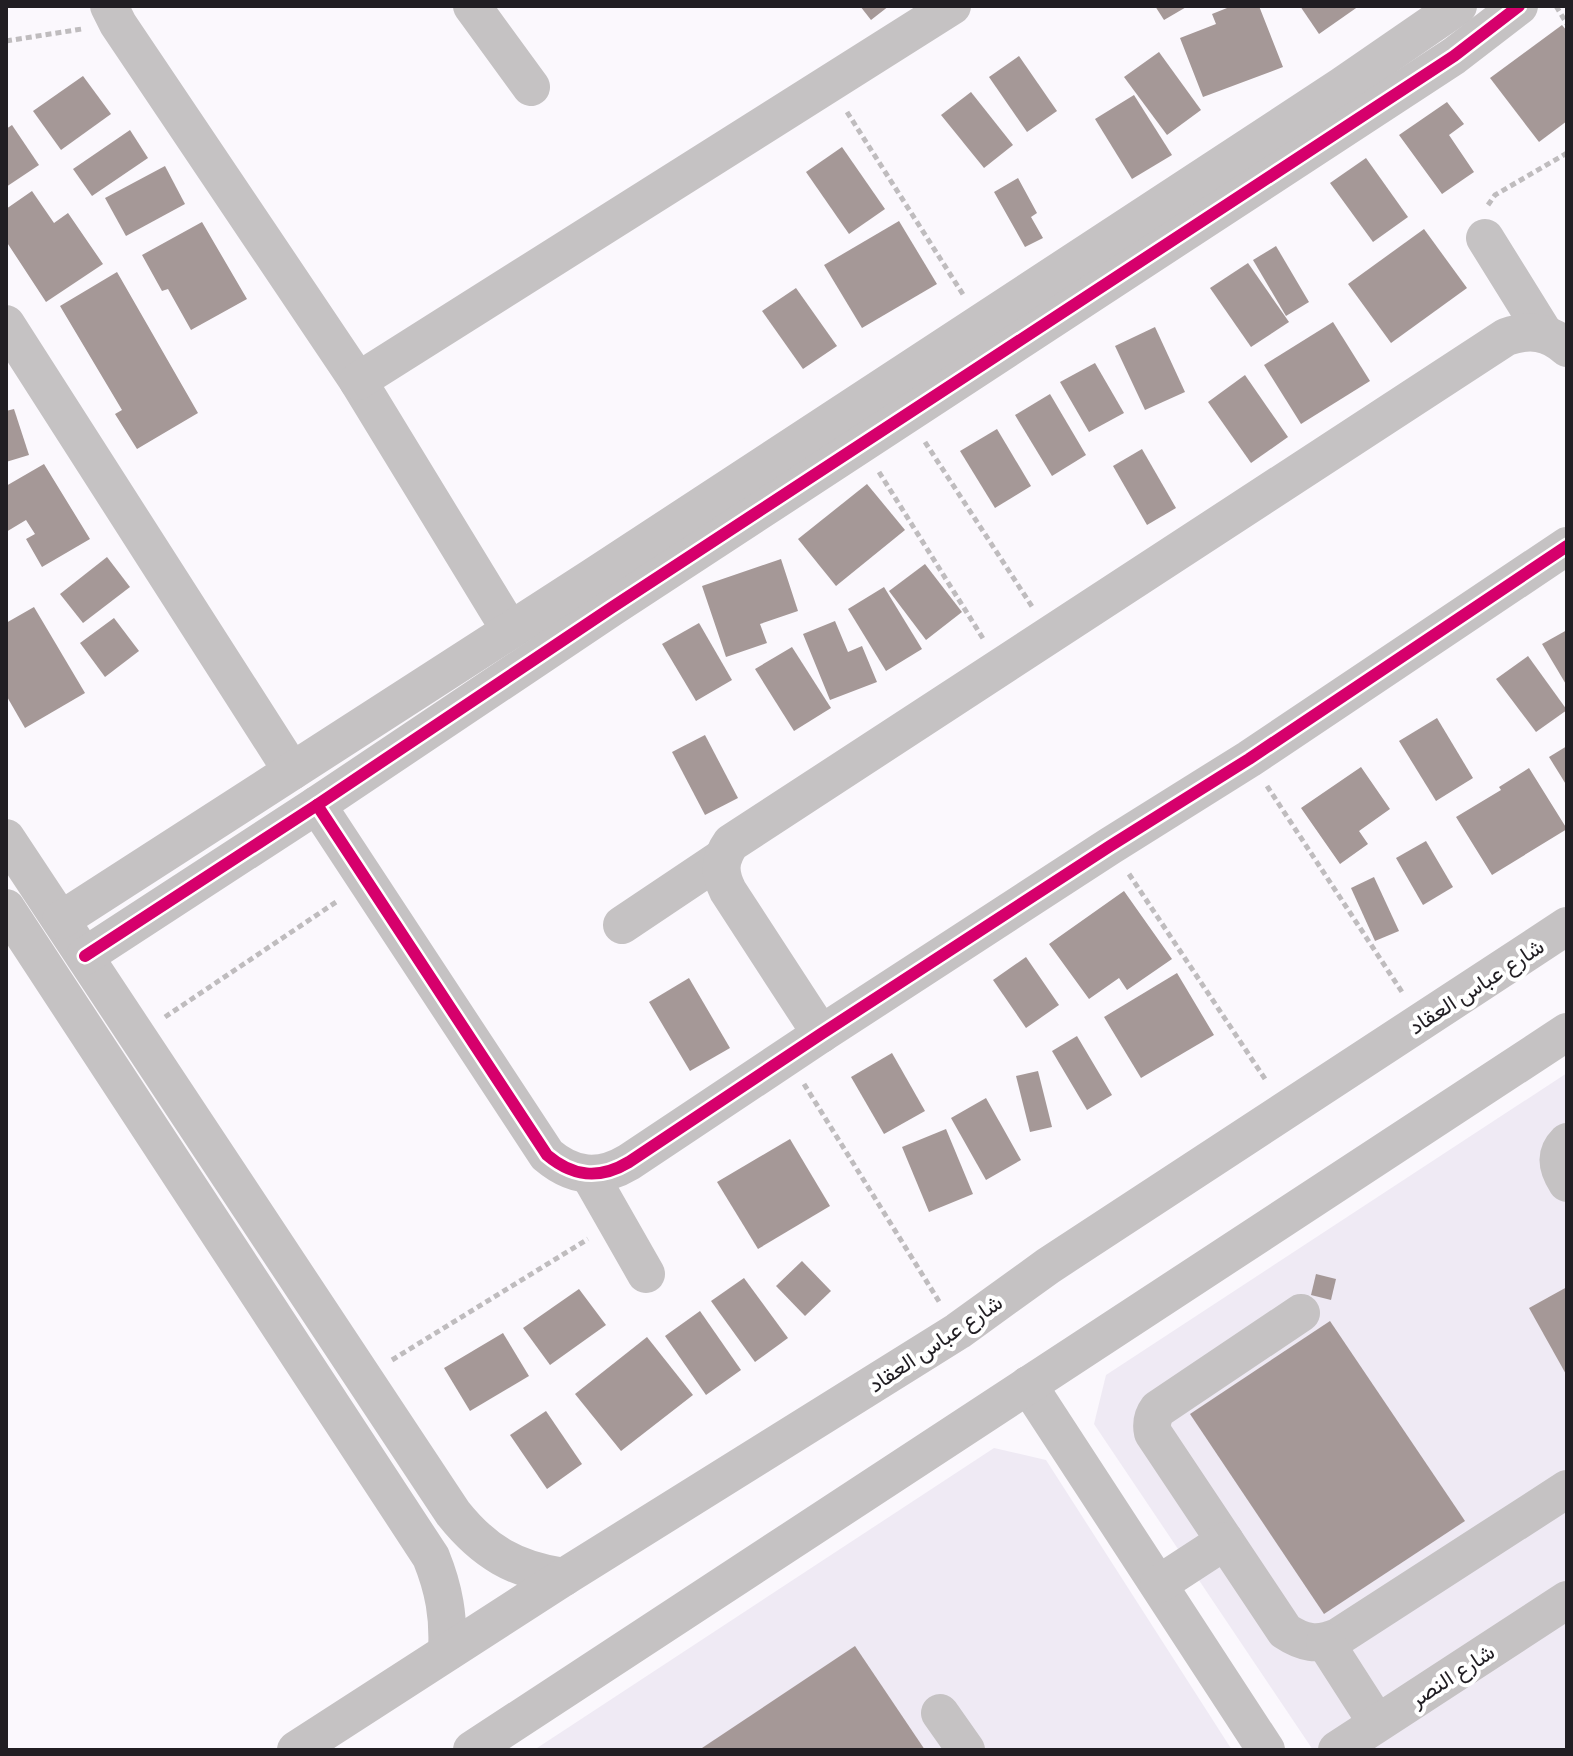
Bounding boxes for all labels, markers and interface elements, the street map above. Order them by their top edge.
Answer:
street label: شارع عباس العقاد [1401,929,1551,1043]
street label: شارع عباس العقاد [861,1285,1009,1401]
street label: شارع النصر [1402,1635,1501,1716]

